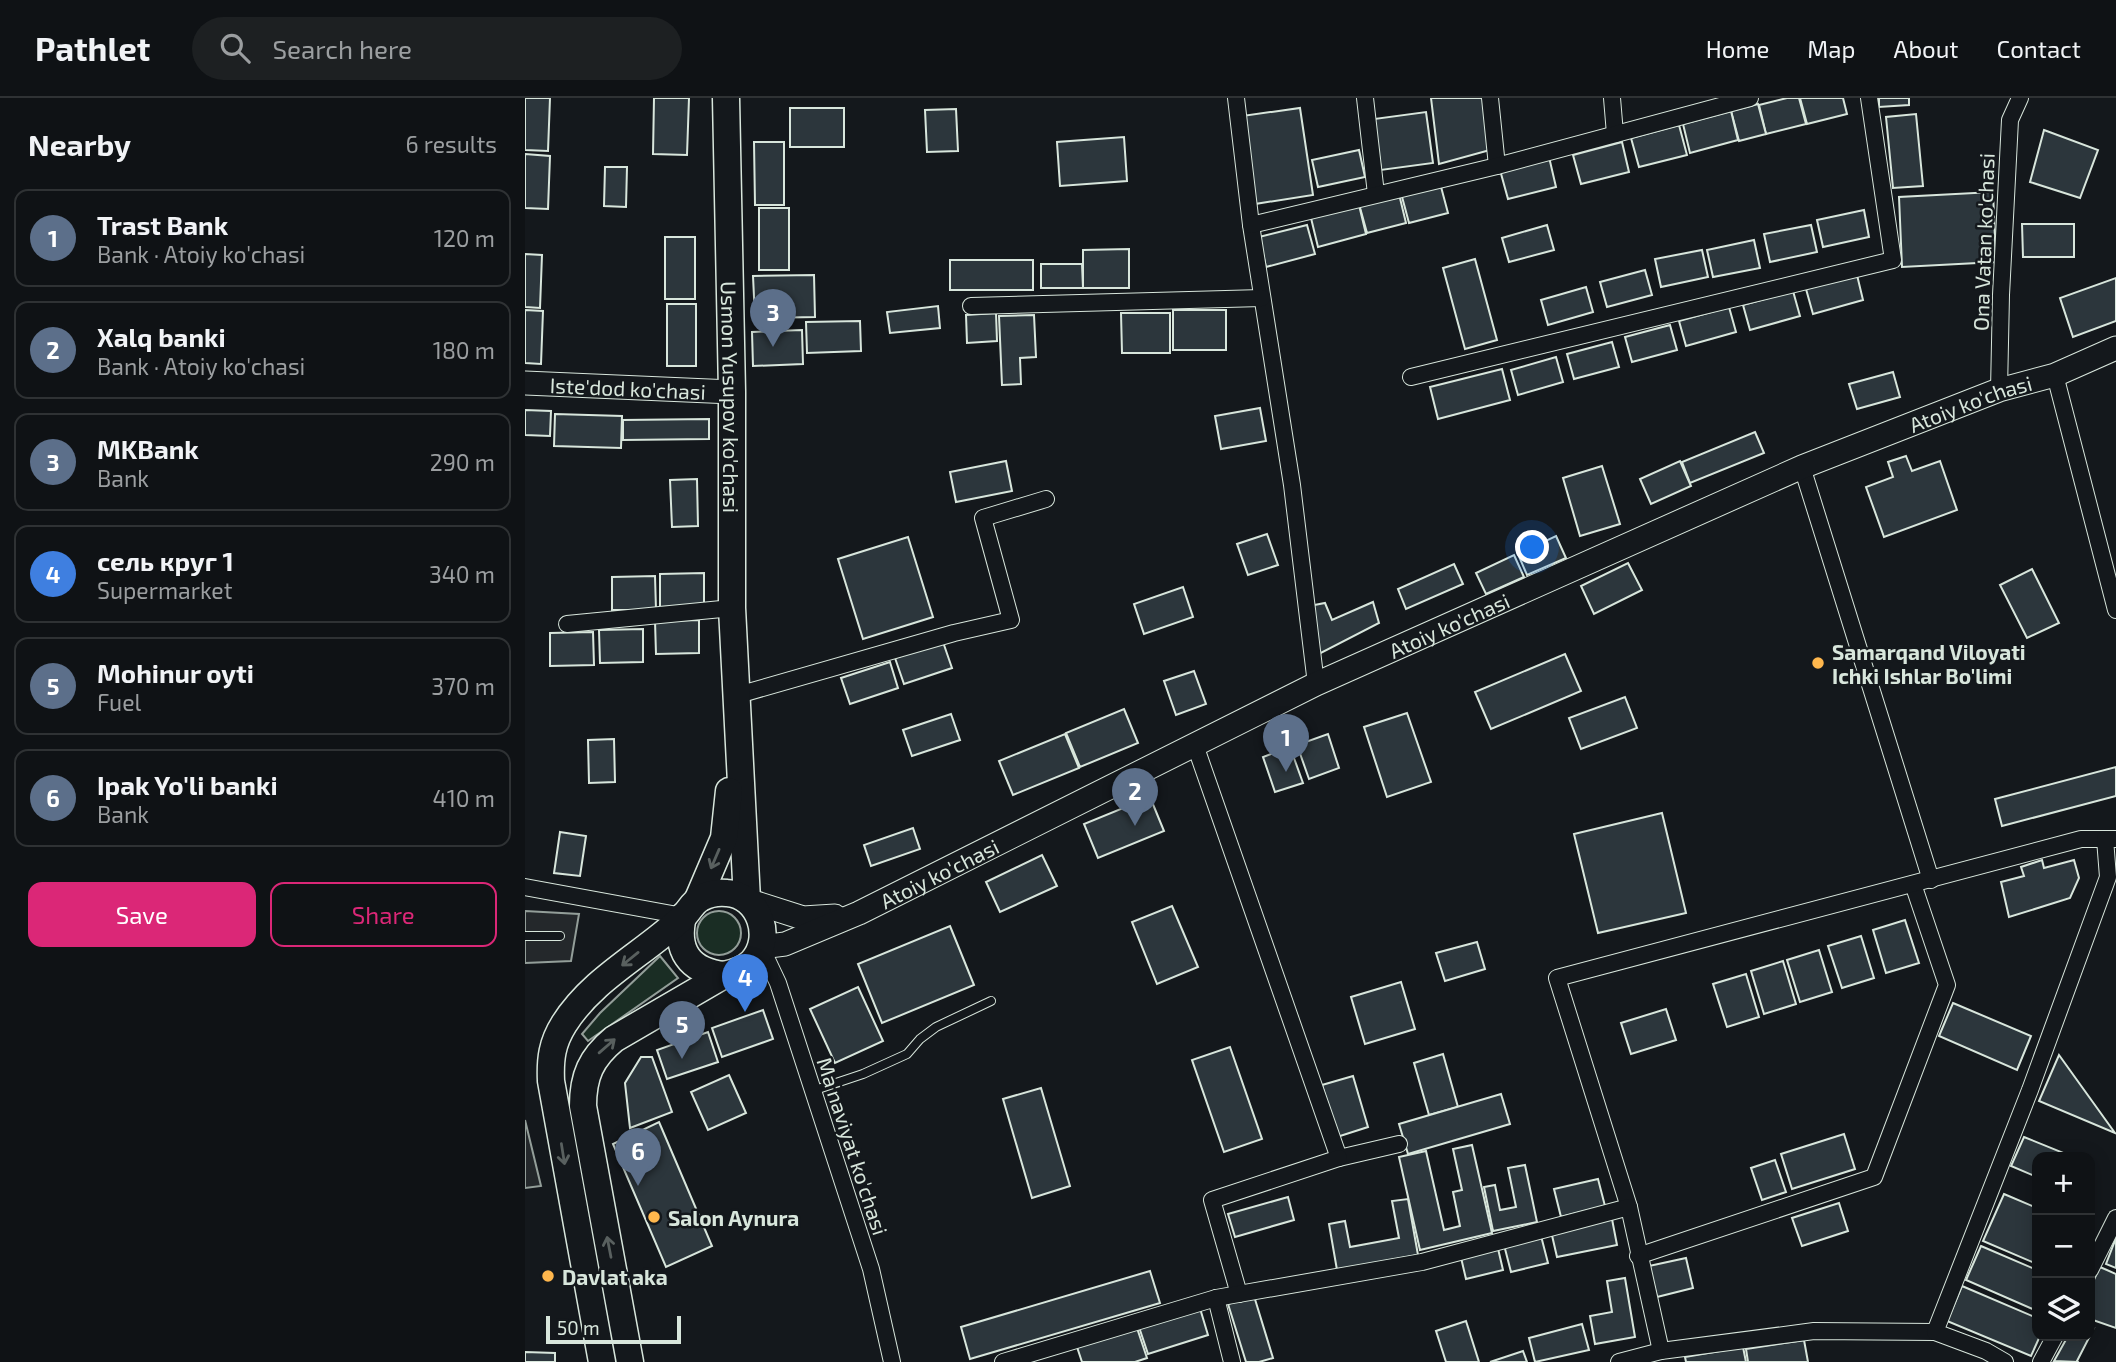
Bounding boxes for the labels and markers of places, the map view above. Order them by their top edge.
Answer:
pin: 3 [750,289,796,347]
place label: Samarqand Viloyati Ichki Ishlar Bo'limi [1832,639,2026,688]
marker: Samarqand Viloyati Ichki Ishlar Bo'limi [1810,655,1826,671]
pin: 1 [1263,714,1309,772]
pin: 2 [1112,768,1158,826]
pin: 4 [722,954,768,1012]
pin: 5 [659,1001,705,1059]
pin: 6 [615,1128,661,1186]
place label: Salon Aynura [668,1205,799,1231]
marker: Salon Aynura [646,1209,662,1225]
place label: Davlat aka [562,1264,668,1289]
marker: Davlat aka [540,1268,556,1284]

